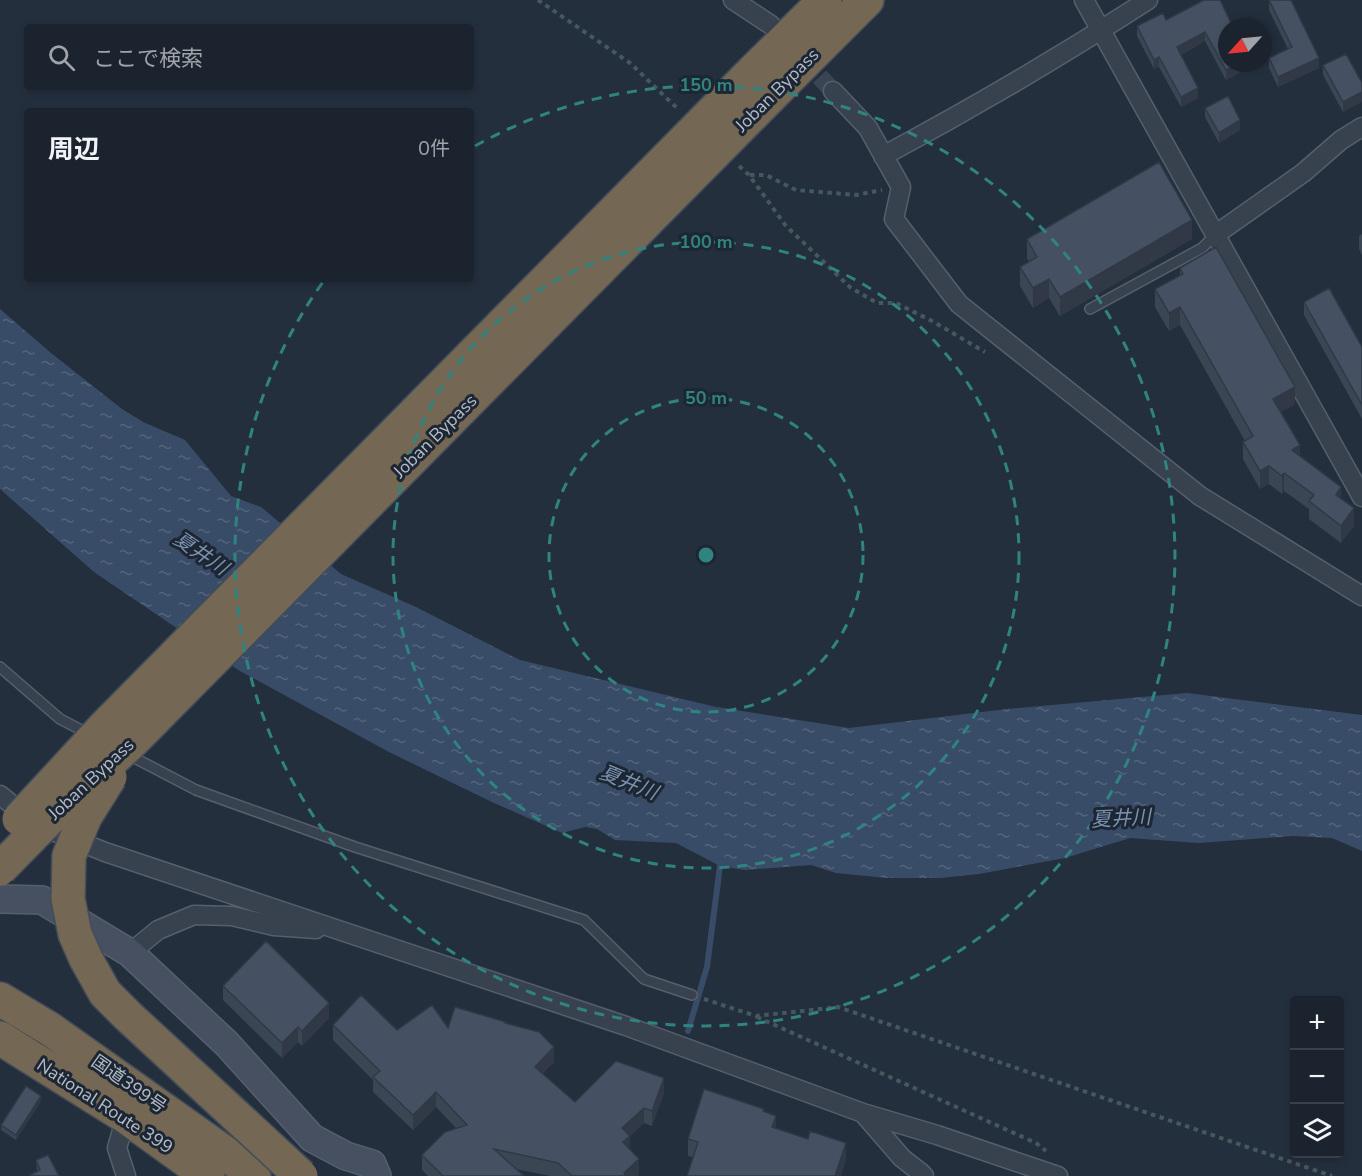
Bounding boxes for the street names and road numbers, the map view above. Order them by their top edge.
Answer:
street label: Joban Bypass [729,43,824,138]
street label: Joban Bypass [387,389,482,484]
street label: Joban Bypass [42,733,139,826]
street label: 国道399号 [87,1049,171,1119]
street label: National Route 399 [32,1053,178,1159]

